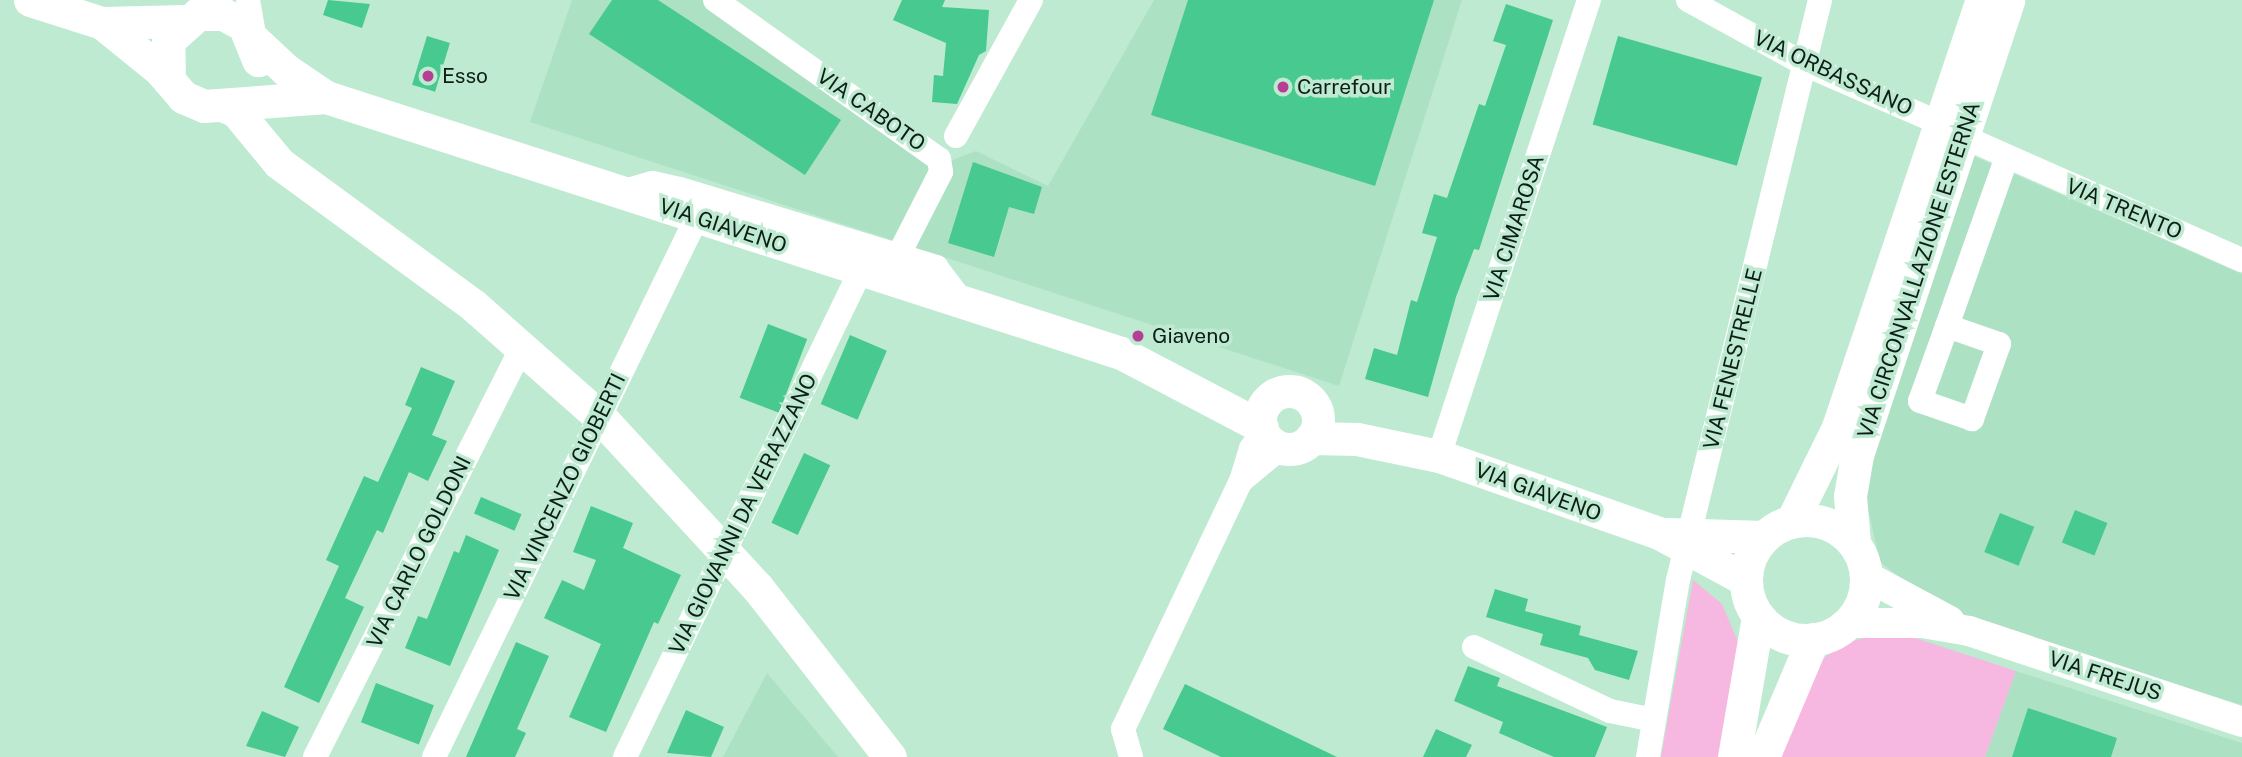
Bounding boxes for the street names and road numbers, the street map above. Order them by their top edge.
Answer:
street label: VIA ORBASSANO [1750,25,1916,121]
street label: VIA CABOTO [812,63,930,157]
street label: VIA CIRCONVALLAZIONE ESTERNA [1853,98,1985,442]
street label: VIA CIMAROSA [1479,152,1549,304]
street label: VIA TRENTO [2062,173,2186,245]
street label: VIA GIAVENO [656,194,790,258]
street label: VIA FENESTRELLE [1698,266,1768,452]
street label: VIA VINCENZO GIOBERTI [499,369,631,605]
street label: VIA GIOVANNI DA VERAZZANO [664,369,822,659]
street label: VIA CARLO GOLDONI [362,452,476,652]
street label: VIA GIAVENO [1471,458,1605,526]
street label: VIA FREJUS [2045,646,2165,706]

